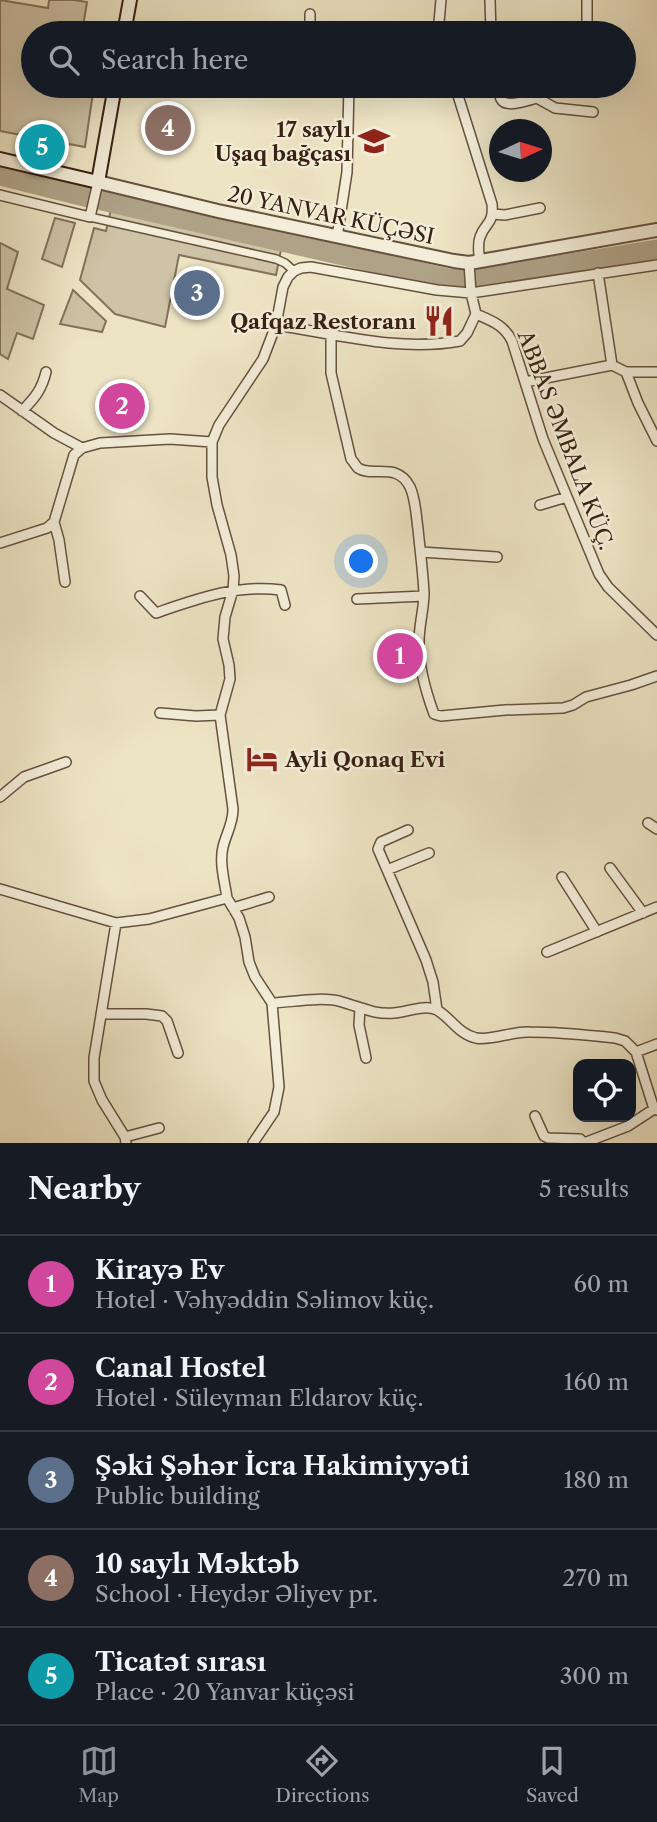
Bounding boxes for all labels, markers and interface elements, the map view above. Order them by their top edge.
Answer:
search box [21,21,636,98]
icon: search [45,41,83,79]
text: Search here [101,44,248,76]
pin: 4 [145,102,191,154]
place label: 17 saylı Uşaq bağçası [215,117,352,166]
north arrow [489,119,552,182]
pin: 5 [19,121,65,173]
school or university icon: 17 saylı Uşaq bağçası [357,124,391,158]
street label: 20 YANVAR KÜÇƏSI [225,181,437,249]
pin: 3 [174,267,220,319]
restaurant icon: Qafqaz Restoranı [422,304,456,338]
place label: Qafqaz Restoranı [230,309,417,334]
street label: ABBAS ƏMBALA KÜÇ. [512,326,619,553]
pin: 2 [99,380,145,432]
your location [344,544,378,578]
pin: 1 [377,630,423,682]
hotel icon: Ayli Qonaq Evi [245,742,279,776]
place label: Ayli Qonaq Evi [284,747,446,772]
map controls [573,1059,636,1122]
button: locate [573,1059,636,1122]
text: Nearby [28,1170,141,1207]
text: 5 results [539,1175,629,1203]
text: Kirayə Ev [95,1254,224,1286]
text: 1 [46,1270,56,1298]
text: 60 m [573,1270,629,1298]
text: Hotel · Vəhyəddin Səlimov küç. [95,1286,434,1314]
text: Canal Hostel [95,1352,266,1384]
text: 2 [44,1368,58,1396]
text: 160 m [564,1368,629,1396]
text: Hotel · Süleyman Eldarov küç. [95,1384,423,1412]
text: Şəki Şəhər İcra Hakimiyyəti [95,1450,470,1482]
text: 3 [45,1466,58,1494]
text: 180 m [564,1466,629,1494]
text: Public building [95,1482,260,1510]
text: 10 saylı Məktəb [95,1548,299,1580]
text: 4 [44,1564,58,1592]
text: 270 m [562,1564,629,1592]
text: School · Heydər Əliyev pr. [95,1580,378,1608]
text: Ticatət sırası [95,1646,266,1678]
text: 5 [45,1662,57,1690]
text: 300 m [560,1662,629,1690]
text: Place · 20 Yanvar küçəsi [95,1678,355,1706]
tab: Map [78,1742,119,1807]
tab: Directions [276,1742,369,1807]
tab: Saved [526,1742,579,1807]

